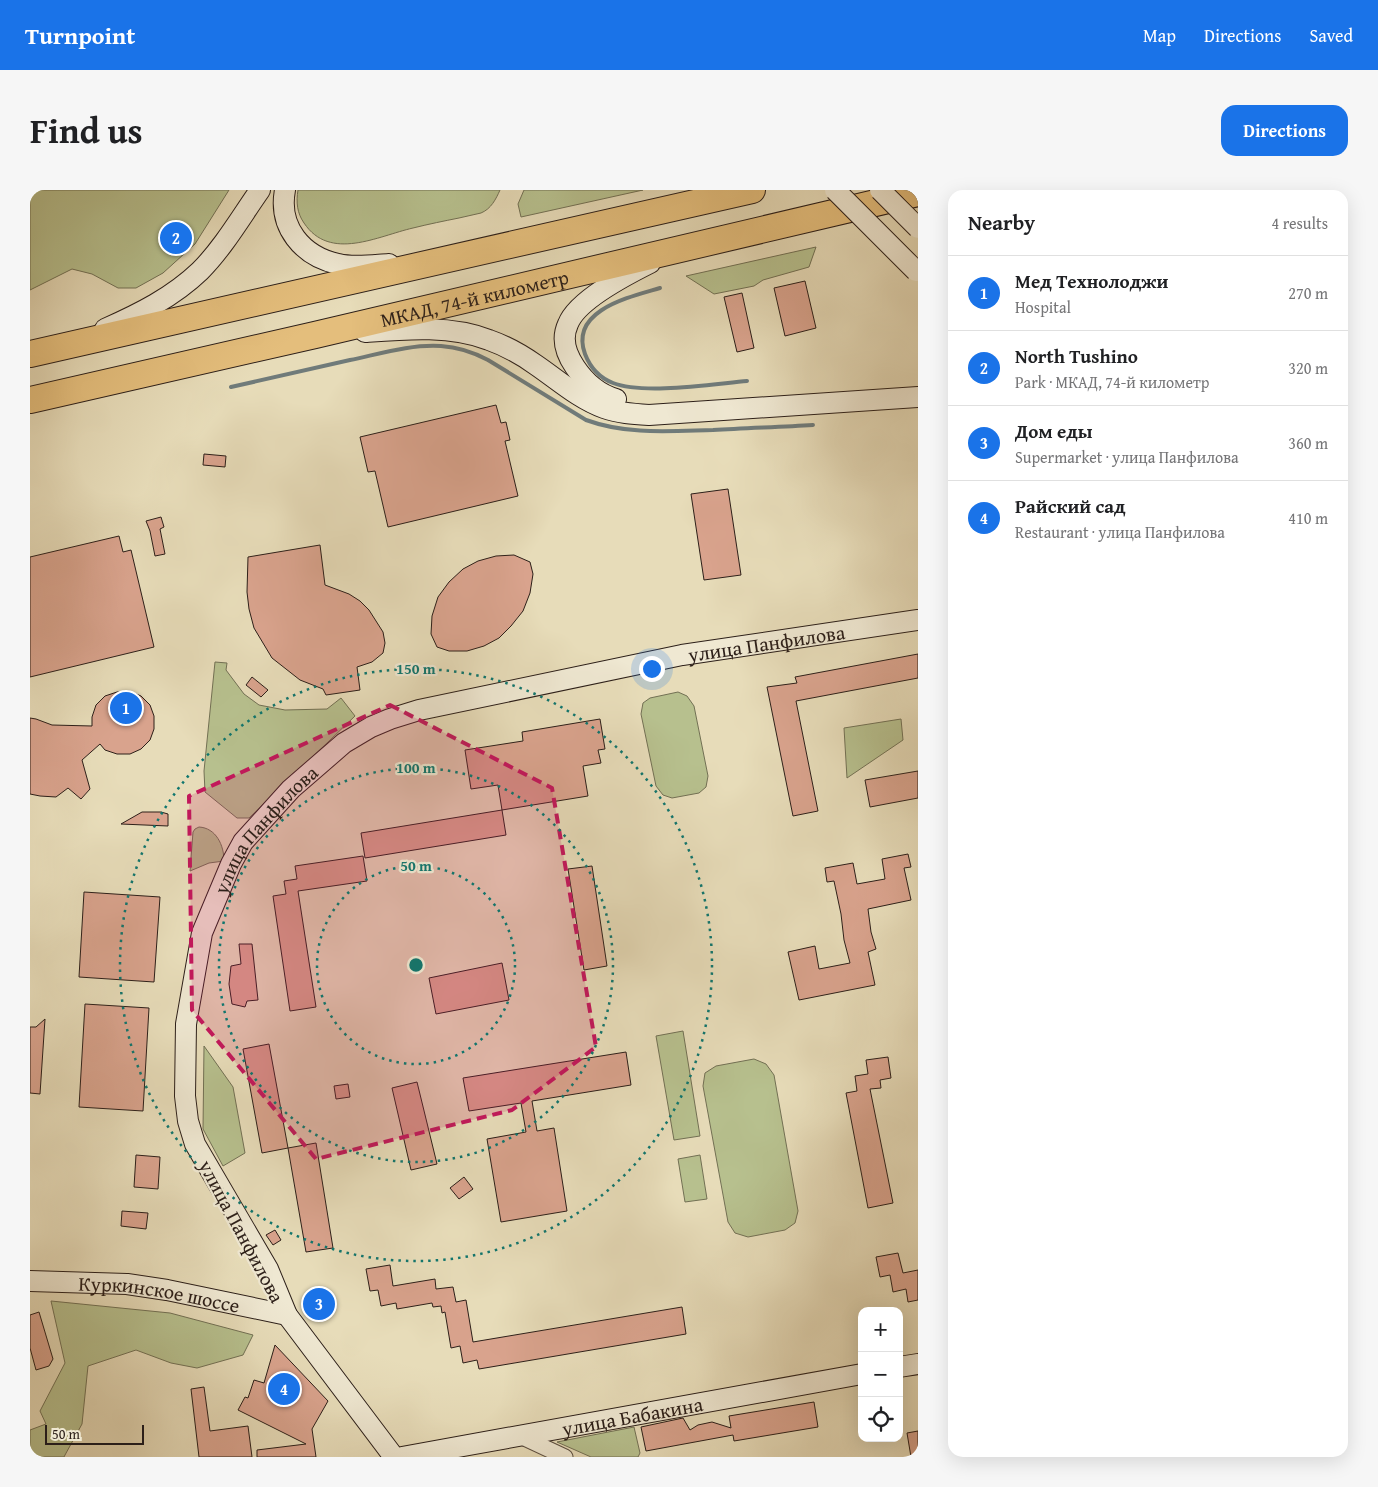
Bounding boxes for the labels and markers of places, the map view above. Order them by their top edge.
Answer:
pin: 2 [160,219,192,257]
pin: 1 [110,689,142,727]
centre of rings [407,956,425,974]
pin: 3 [303,1285,335,1323]
pin: 4 [268,1370,300,1408]

